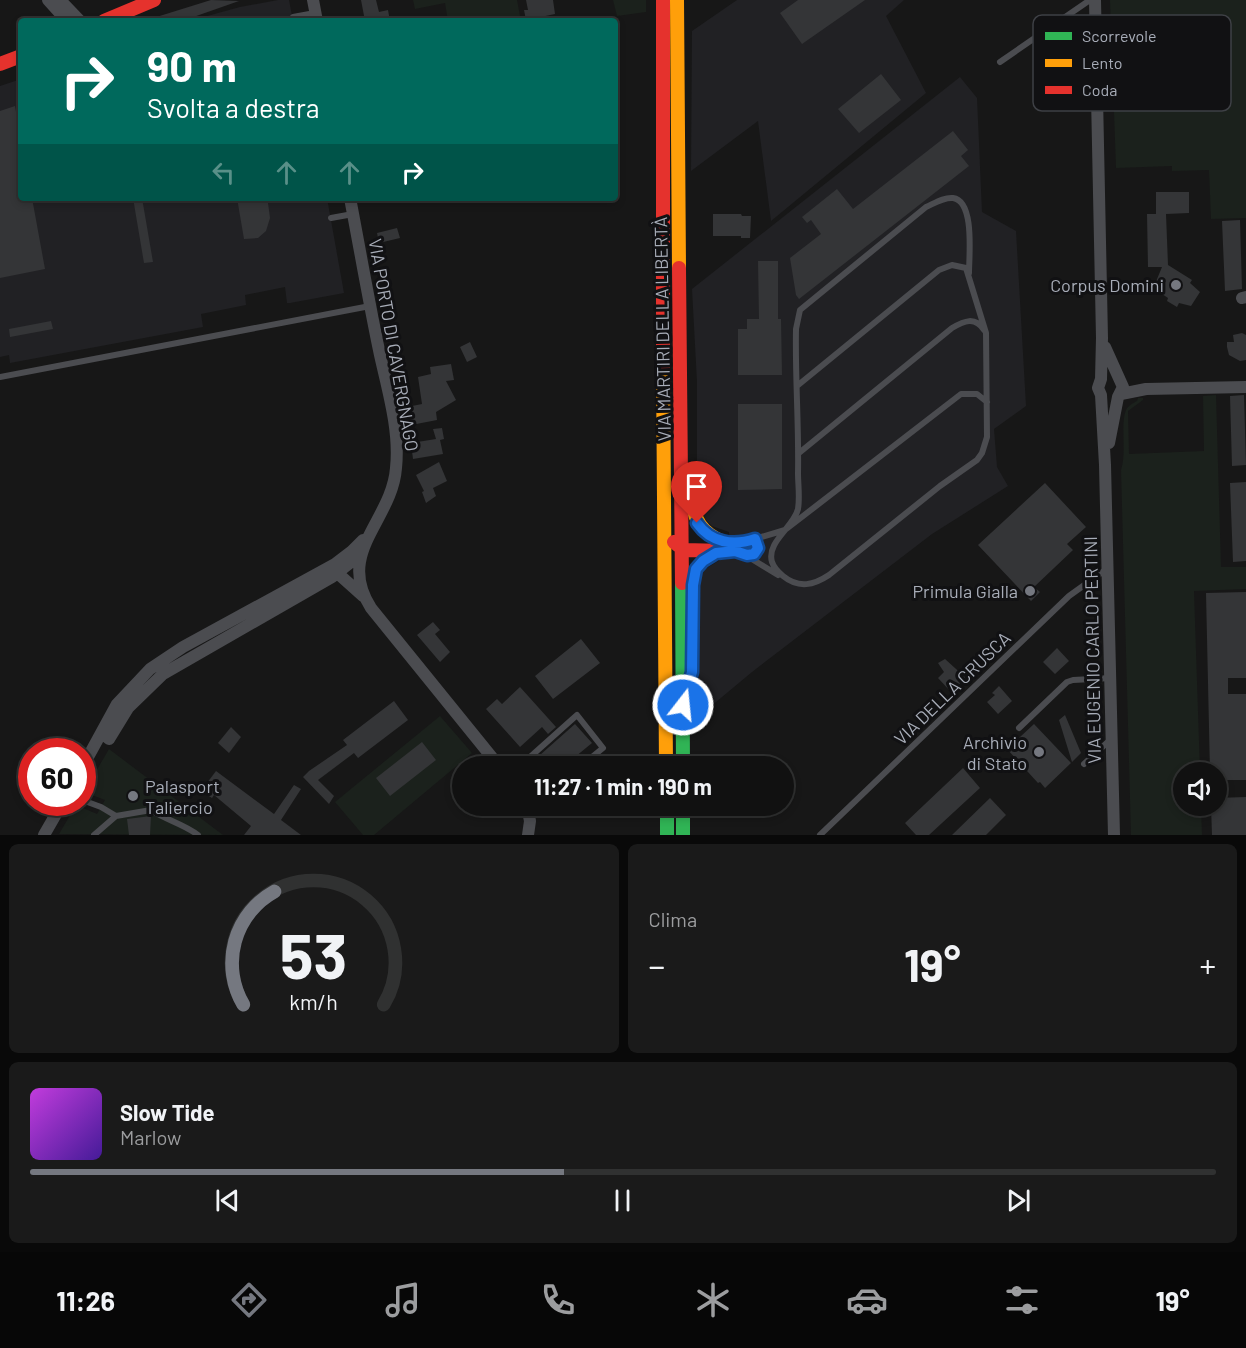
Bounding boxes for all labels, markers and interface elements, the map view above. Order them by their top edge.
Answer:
legend [1033,15,1231,111]
text: Scorrevole [1082,26,1156,45]
text: 90 m [147,40,237,90]
icon: right [48,42,126,120]
text: Lento [1082,53,1123,72]
text: Coda [1082,80,1117,99]
text: Svolta a destra [147,91,320,123]
icon: left [207,156,240,189]
icon: ahead [270,156,303,189]
icon: ahead [333,156,366,189]
icon: right [396,156,429,189]
street label: VIA MARTIRI DELLA LIBERTÀ [649,216,675,442]
street label: VIA PORTO DI CAVERGNAGO [364,237,424,453]
place label: Corpus Domini [1050,274,1164,296]
marker: Corpus Domini [1169,278,1183,292]
pin [671,461,722,523]
icon: arrive [680,470,713,503]
street label: VIA EUGENIO CARLO PERTINI [1079,536,1105,764]
place label: Primula Gialla [912,580,1018,602]
marker: Primula Gialla [1023,584,1037,598]
street label: VIA DELLA CRUSCA [889,627,1015,749]
position arrow [651,673,715,737]
place label: Archivio di Stato [963,731,1027,774]
speed limit sign: 60 [18,738,96,816]
marker: Archivio di Stato [1032,745,1046,759]
map controls [1173,762,1227,816]
button: sound [1173,762,1227,816]
text: 11:27 · 1 min · 190 m [534,773,712,799]
place label: Palasport Taliercio [145,775,220,818]
marker: Palasport Taliercio [126,789,140,803]
text: Clima [649,907,697,931]
text: 53 [280,917,347,991]
text: 19° [904,937,961,991]
text: − [649,945,665,985]
text: + [1200,945,1216,985]
text: km/h [289,990,338,1015]
text: Slow Tide [120,1099,215,1125]
text: Marlow [120,1125,181,1149]
icon: previous [211,1184,244,1217]
icon: pause [606,1184,639,1217]
icon: next [1002,1184,1035,1217]
icon: directions [228,1279,270,1321]
icon: music [382,1279,424,1321]
icon: phone [537,1279,579,1321]
icon: climate [692,1279,734,1321]
icon: car [846,1279,888,1321]
icon: filters [1001,1279,1043,1321]
text: 11:26 [56,1284,115,1316]
text: 19° [1156,1284,1190,1316]

